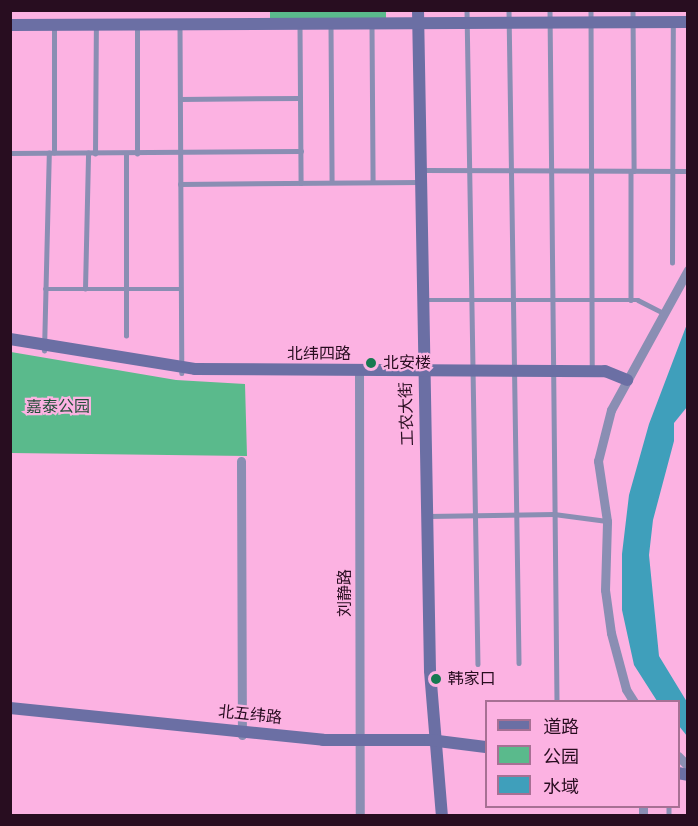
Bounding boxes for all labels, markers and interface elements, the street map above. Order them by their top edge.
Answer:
street label: 北纬四路 [287,344,351,364]
place label: 北安楼 [383,353,431,373]
marker: 北安楼 [364,356,378,370]
street label: 工农大街 [396,382,418,446]
park label: 嘉泰公园 [26,397,90,417]
street label: 刘静路 [335,569,355,617]
place label: 韩家口 [448,669,496,689]
marker: 韩家口 [429,672,443,686]
legend [485,700,680,808]
street label: 北五纬路 [217,702,283,728]
text: 道路 [543,715,579,738]
text: 公园 [543,745,579,768]
text: 水域 [543,775,579,798]

